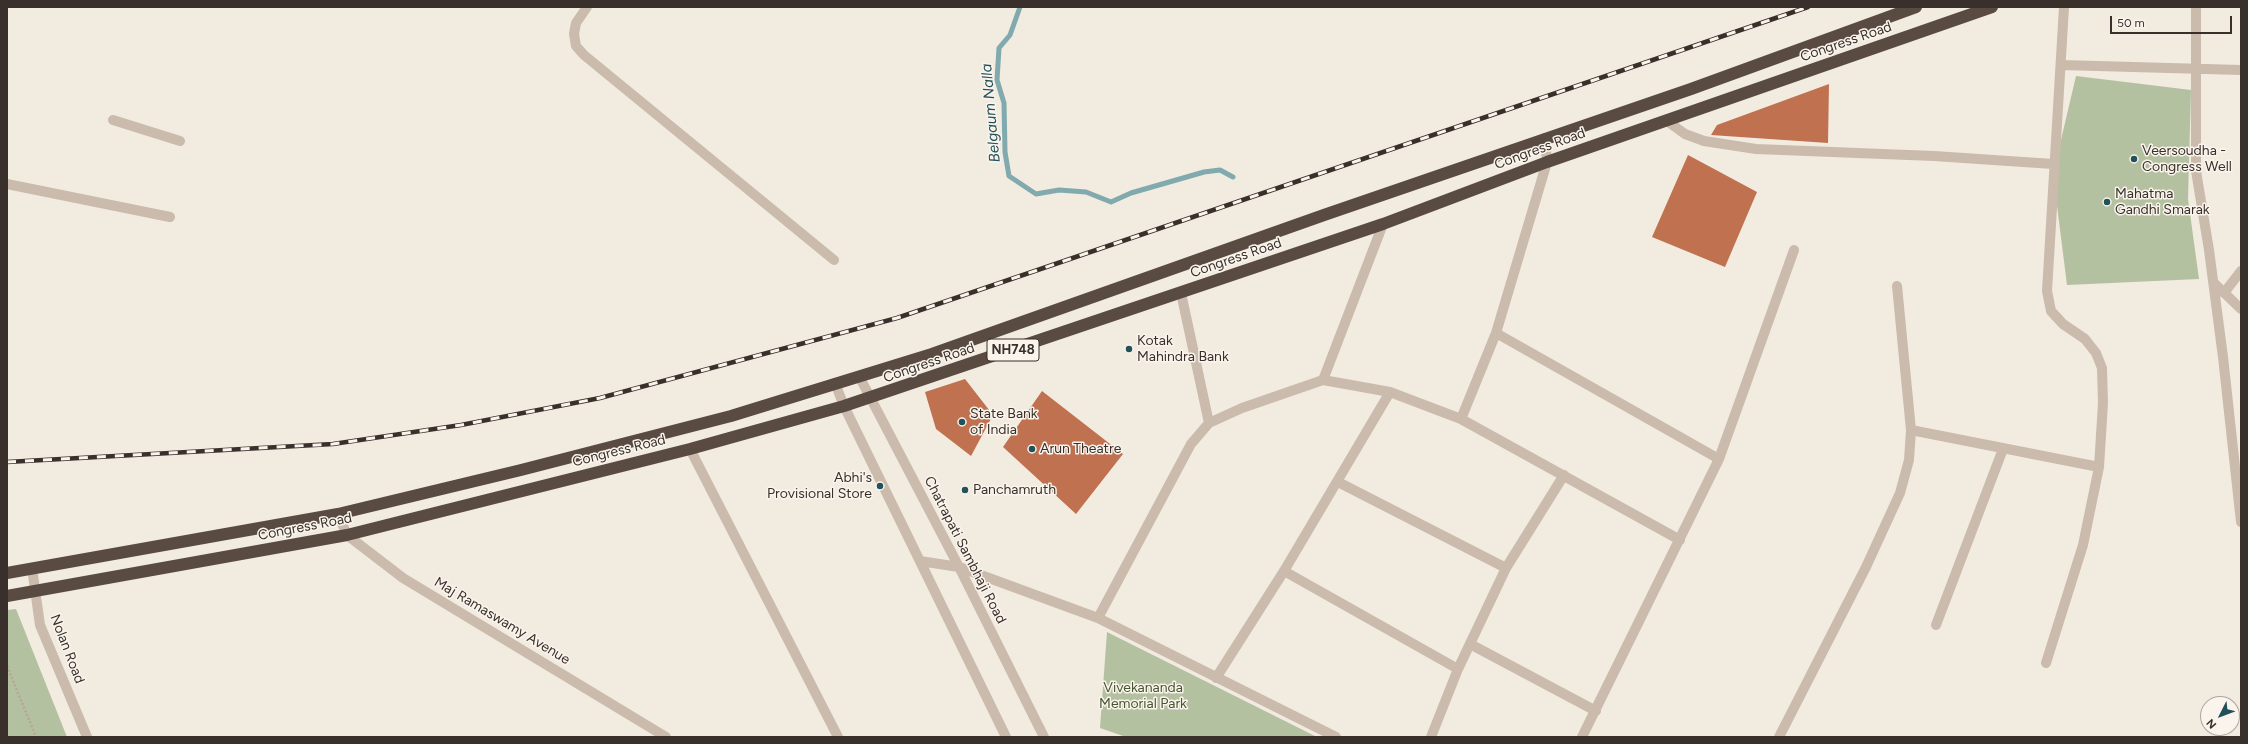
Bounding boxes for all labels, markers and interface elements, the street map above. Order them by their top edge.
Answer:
scale bar [2112,8,2234,34]
text: 50 m [2117,16,2145,30]
street label: Congress Road [1798,19,1894,65]
water label: Belgaum Nalla [978,63,1004,163]
street label: Congress Road [1492,125,1588,173]
place label: Veersoudha - Congress Well [2142,143,2232,176]
marker: Veersoudha - Congress Well [2129,154,2139,164]
place label: Mahatma Gandhi Smarak [2115,186,2210,218]
marker: Mahatma Gandhi Smarak [2102,197,2112,207]
street label: Congress Road [1188,235,1284,281]
place label: Kotak Mahindra Bank [1137,333,1229,366]
road number: NH748 [987,339,1039,361]
street label: Congress Road [881,340,977,386]
marker: Kotak Mahindra Bank [1124,344,1134,354]
place label: State Bank of India [970,406,1038,438]
marker: State Bank of India [957,417,967,427]
street label: Congress Road [571,431,667,471]
place label: Arun Theatre [1040,441,1121,457]
marker: Arun Theatre [1027,444,1037,454]
place label: Abhi's Provisional Store [767,470,872,502]
street label: Chatrapati Sambhaji Road [920,474,1010,626]
marker: Abhi's Provisional Store [875,481,885,491]
place label: Panchamruth [973,482,1056,498]
marker: Panchamruth [960,485,970,495]
street label: Congress Road [257,510,353,544]
street label: Maj Ramaswamy Avenue [431,574,573,668]
street label: Nolan Road [46,612,88,686]
park label: Vivekananda Memorial Park [1099,680,1187,712]
north arrow [2200,696,2240,736]
text: N [2204,716,2219,731]

